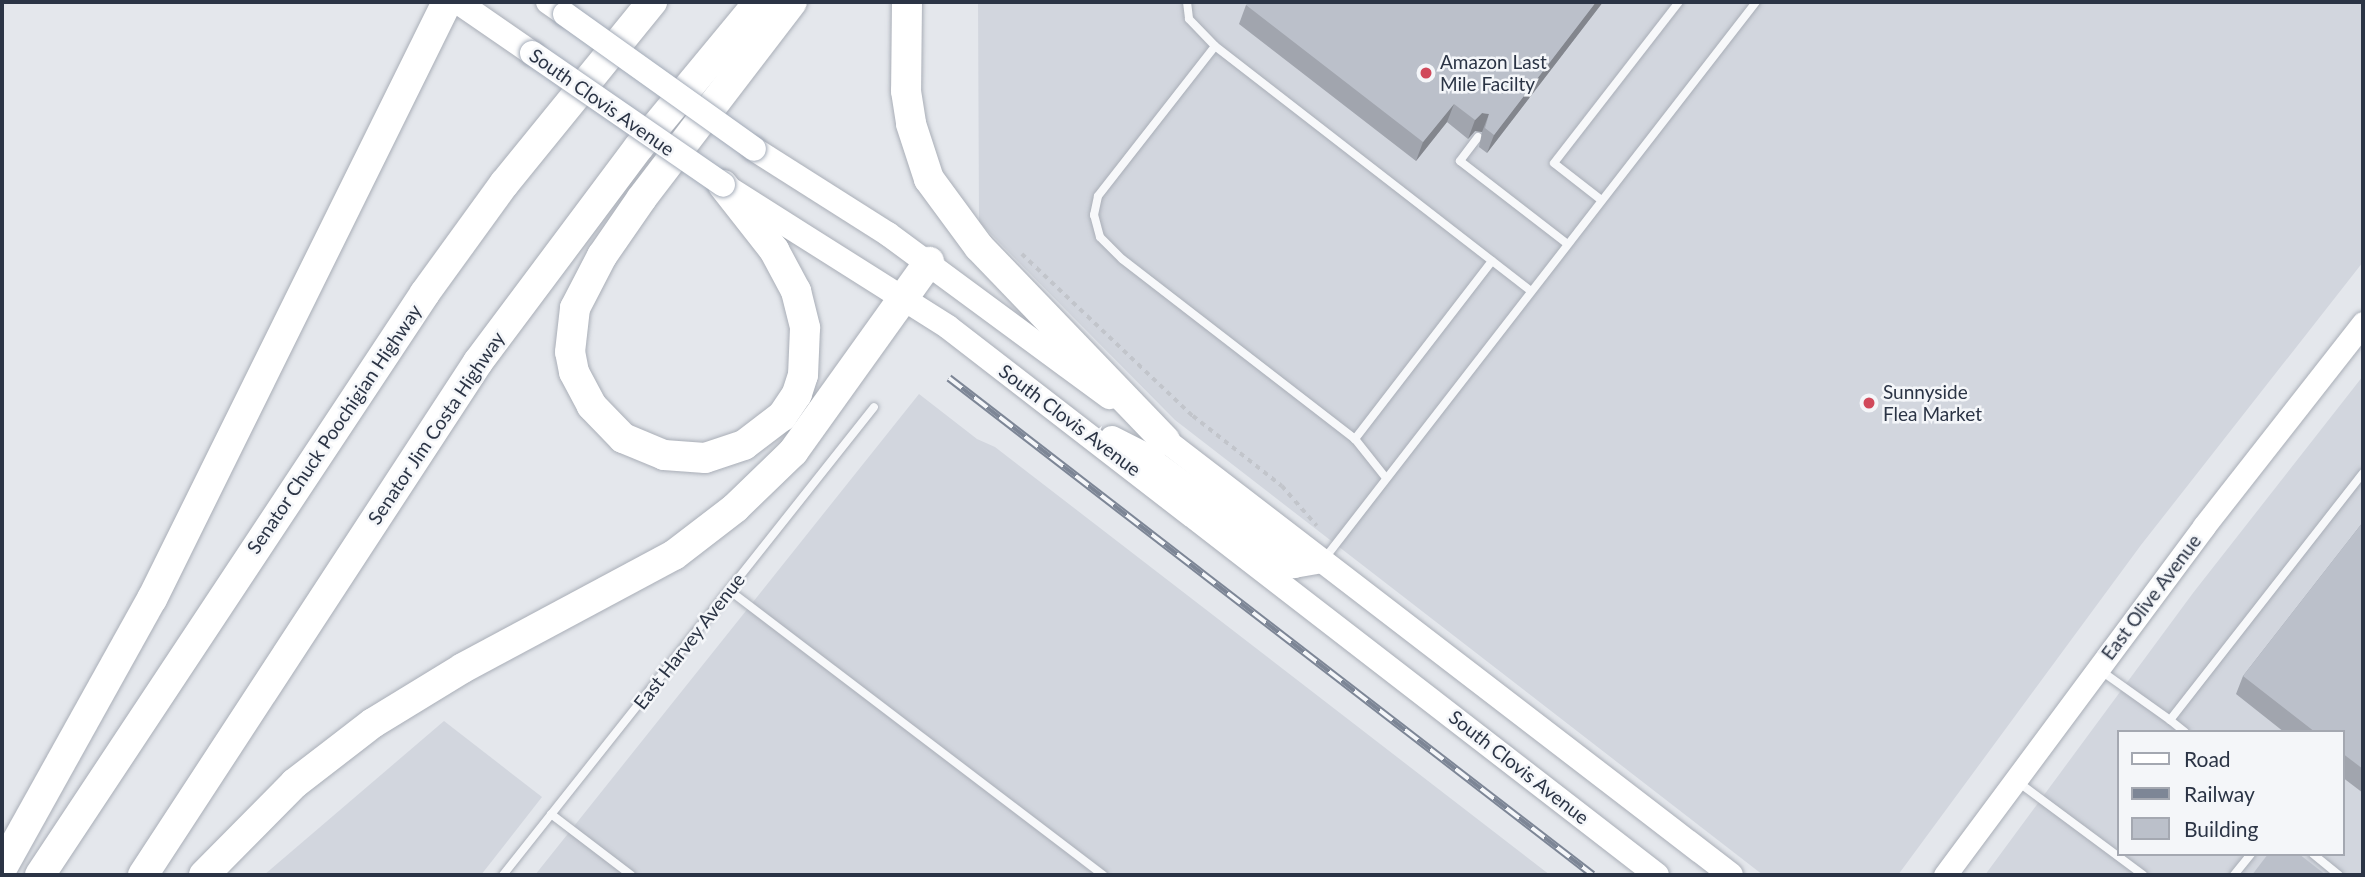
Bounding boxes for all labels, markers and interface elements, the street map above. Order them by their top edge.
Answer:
street label: South Clovis Avenue [525,43,679,161]
place label: Amazon Last Mile Facilty [1440,51,1547,95]
marker: Amazon Last Mile Facilty [1418,65,1434,81]
street label: Senator Chuck Poochigian Highway [242,300,426,558]
street label: Senator Jim Costa Highway [363,327,509,529]
street label: South Clovis Avenue [994,359,1146,481]
place label: Sunnyside Flea Market [1883,381,1982,425]
marker: Sunnyside Flea Market [1861,395,1877,411]
street label: East Olive Avenue [2096,530,2206,664]
street label: East Harvey Avenue [628,568,750,714]
street label: South Clovis Avenue [1444,705,1594,829]
legend [2116,730,2344,856]
text: Road [2184,746,2231,771]
text: Railway [2184,781,2255,806]
text: Building [2184,816,2259,841]

